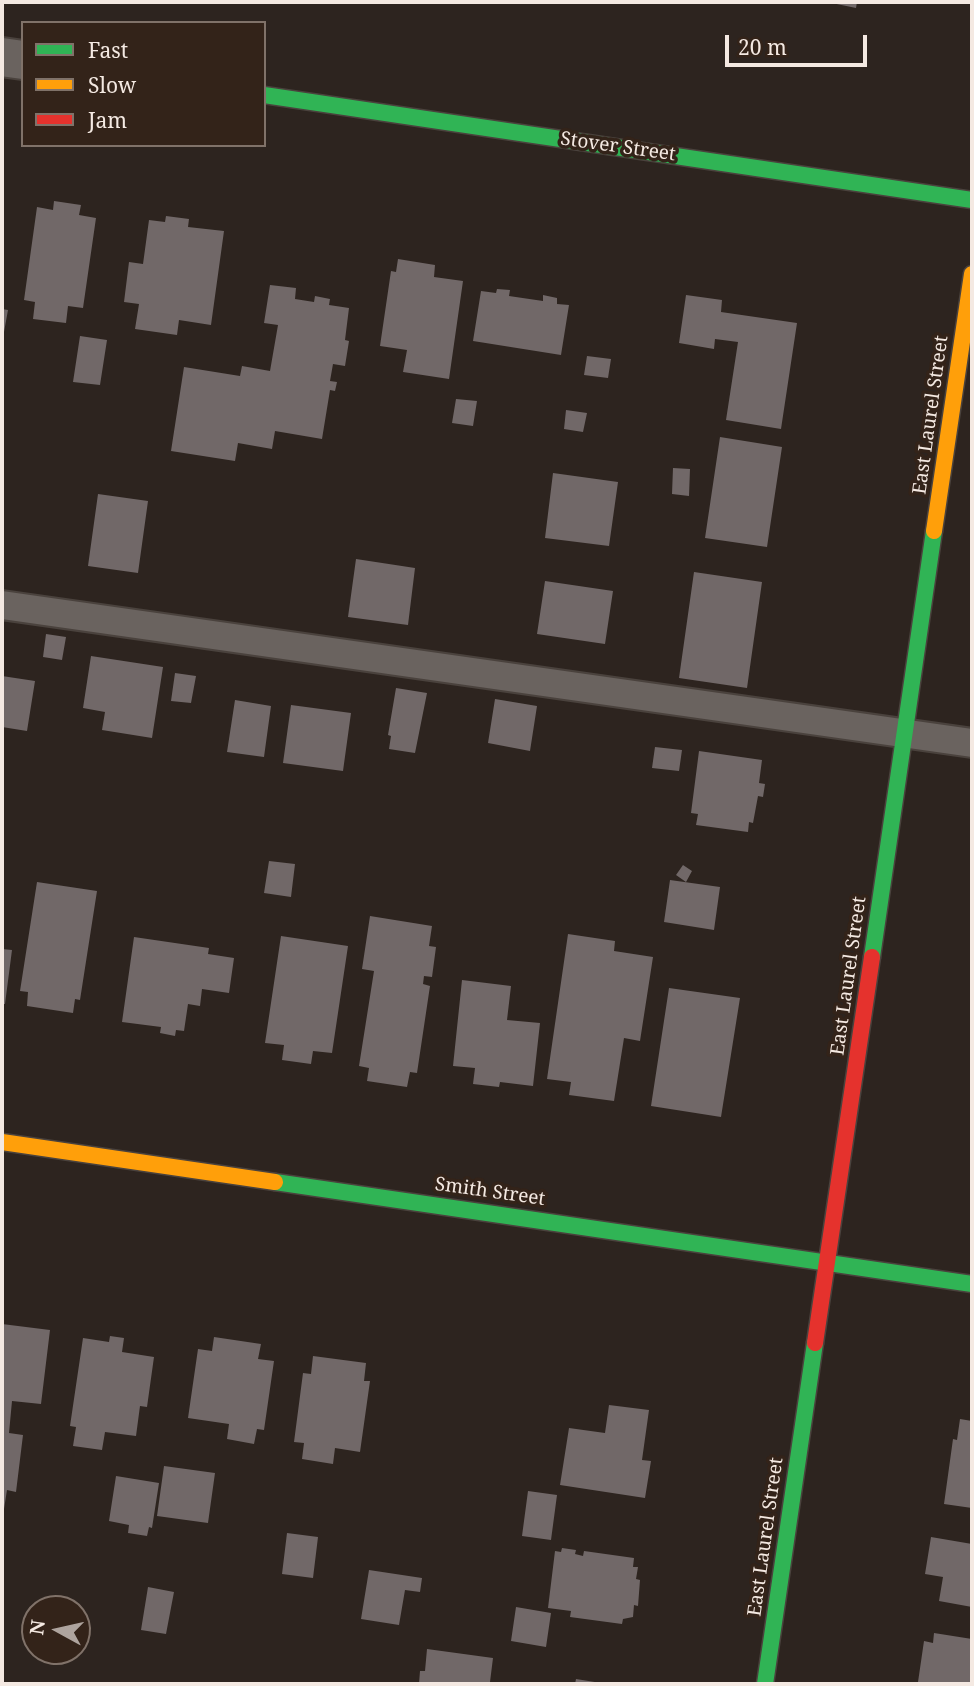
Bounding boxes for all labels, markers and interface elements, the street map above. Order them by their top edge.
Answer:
legend [21,21,266,147]
scale bar [729,21,871,65]
text: 20 m [738,33,787,61]
text: Fast [88,36,128,64]
text: Slow [88,71,136,99]
text: Jam [88,106,127,134]
street label: Stover Street [559,128,677,166]
street label: East Laurel Street [909,334,953,496]
street label: East Laurel Street [827,895,871,1057]
street label: Smith Street [433,1173,547,1211]
street label: East Laurel Street [744,1456,788,1618]
north arrow [21,1595,91,1665]
text: N [23,1618,51,1637]

